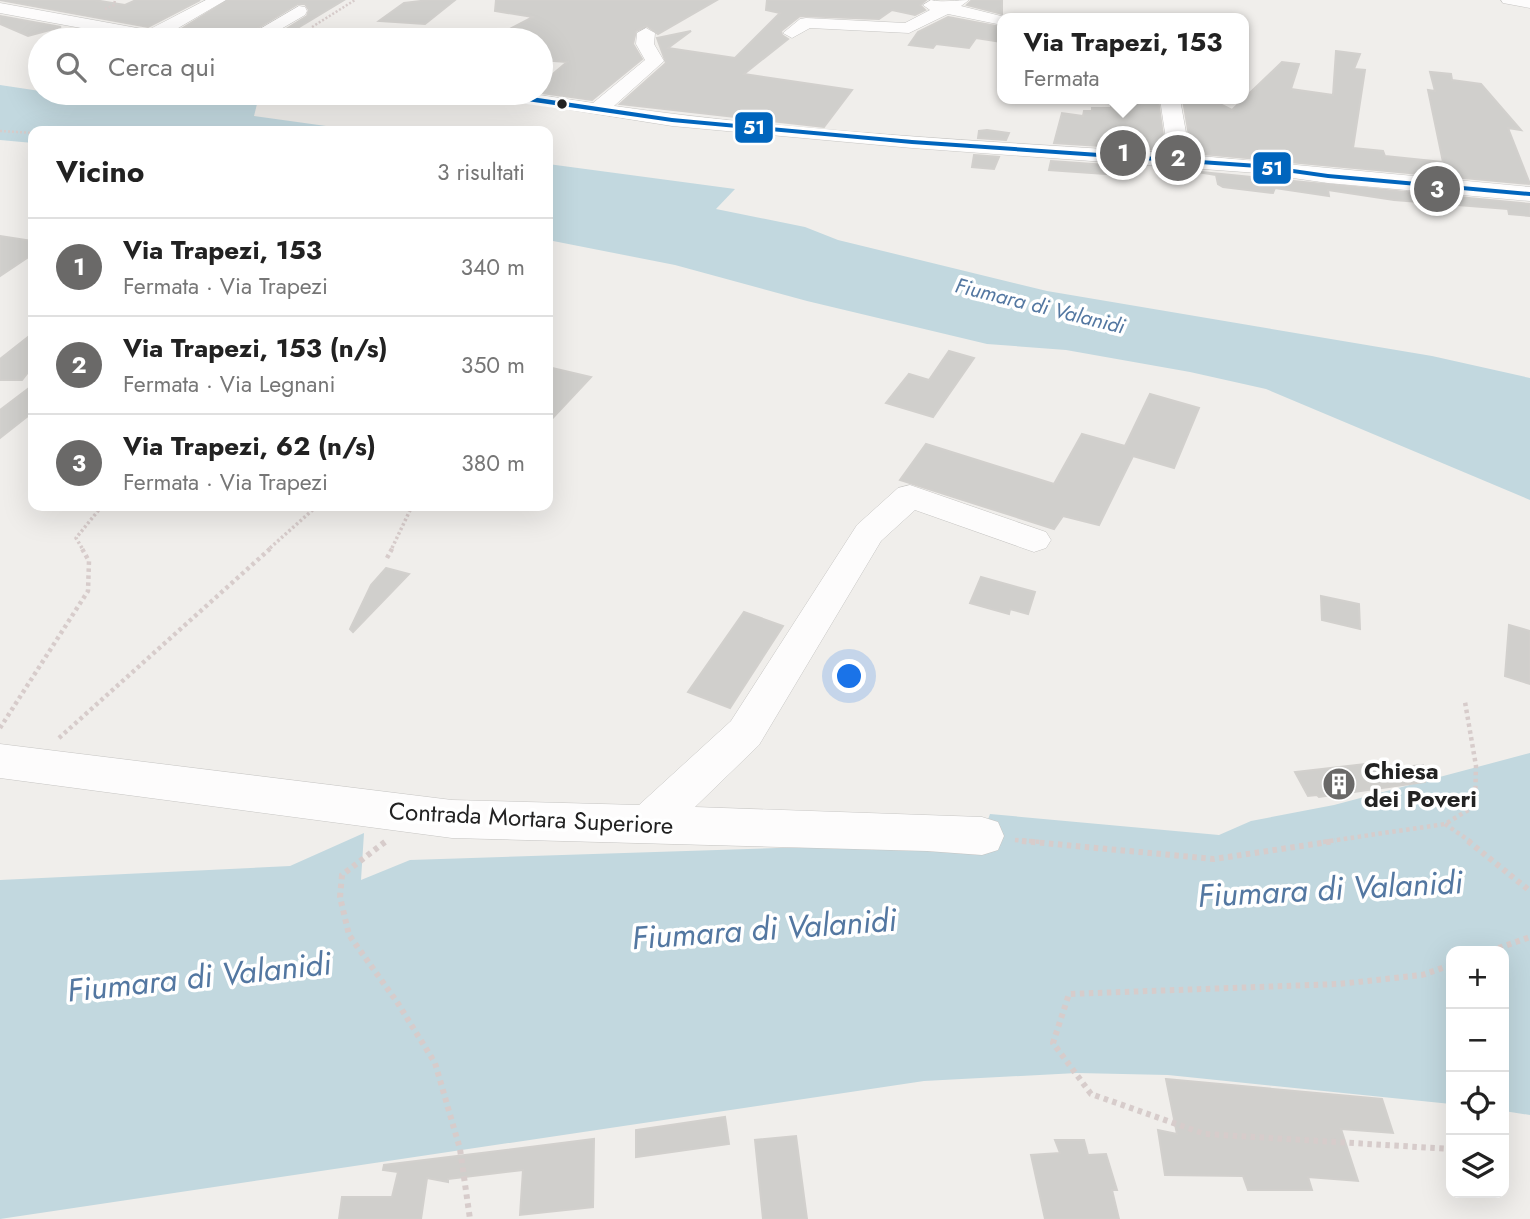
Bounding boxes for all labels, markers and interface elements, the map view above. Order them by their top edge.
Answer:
popup [997,13,1249,104]
text: Via Trapezi, 153 [1024,23,1222,61]
search box [28,28,553,105]
icon: search [52,48,90,86]
text: Cerca qui [108,48,216,86]
text: Fermata [1024,61,1100,95]
unlabelled marker [555,97,569,111]
line badge: 51 [734,111,774,144]
text: 51 [743,114,765,141]
pin: 1 [1100,127,1146,179]
pin: 2 [1155,132,1201,184]
text: Vicino [56,150,144,193]
line badge: 51 [1252,151,1292,185]
text: 3 risultati [437,155,525,189]
text: 51 [1261,155,1283,182]
pin: 3 [1414,163,1460,215]
text: Via Trapezi, 153 [123,231,322,269]
text: 1 [73,250,85,284]
text: 340 m [460,250,525,284]
text: Fermata · Via Trapezi [123,269,328,303]
water label: Fiumara di Valanidi [952,270,1129,342]
text: Via Trapezi, 153 (n/s) [123,329,388,367]
text: 2 [71,348,87,382]
text: 350 m [461,348,525,382]
text: Fermata · Via Legnani [123,367,335,401]
text: Via Trapezi, 62 (n/s) [123,427,376,465]
text: 3 [72,446,86,480]
text: 380 m [461,446,525,480]
text: Fermata · Via Trapezi [123,465,328,499]
your location [832,659,866,693]
place label: Chiesa dei Poveri [1364,753,1477,816]
building icon: Chiesa dei Poveri [1320,765,1358,803]
street label: Contrada Mortara Superiore [388,793,674,843]
water label: Fiumara di Valanidi [1196,859,1464,919]
water label: Fiumara di Valanidi [630,897,899,961]
water label: Fiumara di Valanidi [65,940,334,1014]
map controls [1446,946,1509,1198]
button: + [1446,946,1509,1009]
button: − [1446,1009,1509,1072]
button: locate [1446,1072,1509,1135]
button: layers [1446,1135,1509,1198]

